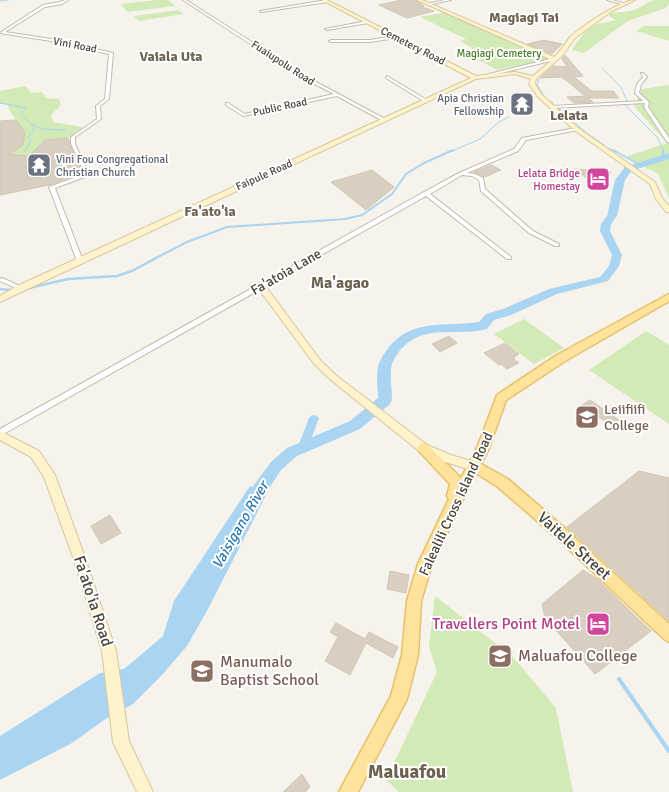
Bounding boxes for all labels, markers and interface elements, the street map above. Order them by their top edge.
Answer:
district label: Magiagi Tai [489,9,559,26]
street label: Cemetery Road [378,24,448,68]
street label: Vini Road [52,34,98,56]
street label: Fuaiupolu Road [249,38,317,88]
park label: Magiagi Cemetery [457,47,542,60]
district label: Vaiala Uta [139,48,203,65]
temple icon: Apia Christian Fellowship [509,91,535,117]
place label: Apia Christian Fellowship [437,92,504,118]
street label: Public Road [252,95,309,119]
district label: Lelata [550,107,588,124]
temple icon: Vini Fou Congregational Christian Church [26,152,52,178]
place label: Vini Fou Congregational Christian Church [56,153,168,179]
street label: Faipule Road [234,157,294,193]
hotel icon: Lelata Bridge Homestay [585,166,611,192]
place label: Lelata Bridge Homestay [518,167,581,193]
district label: Fa'ato'ia [184,203,236,220]
street label: Fa'atoia Lane [248,245,324,299]
district label: Ma'agao [311,273,369,293]
place label: Leiifiifi College [604,401,649,434]
school or university icon: Leiifiifi College [574,404,600,430]
street label: Falealili Cross Island Road [415,430,497,578]
water label: Vaisigano River [208,476,273,572]
street label: Vaitele Street [533,508,615,585]
street label: Fa'ato'ia Road [69,553,117,649]
hotel icon: Travellers Point Motel [585,611,611,637]
place label: Travellers Point Motel [432,614,580,634]
school or university icon: Maluafou College [487,643,513,669]
place label: Maluafou College [518,646,638,666]
place label: Manumalo Baptist School [220,652,319,690]
school or university icon: Manumalo Baptist School [189,658,215,684]
district label: Maluafou [368,760,446,784]

